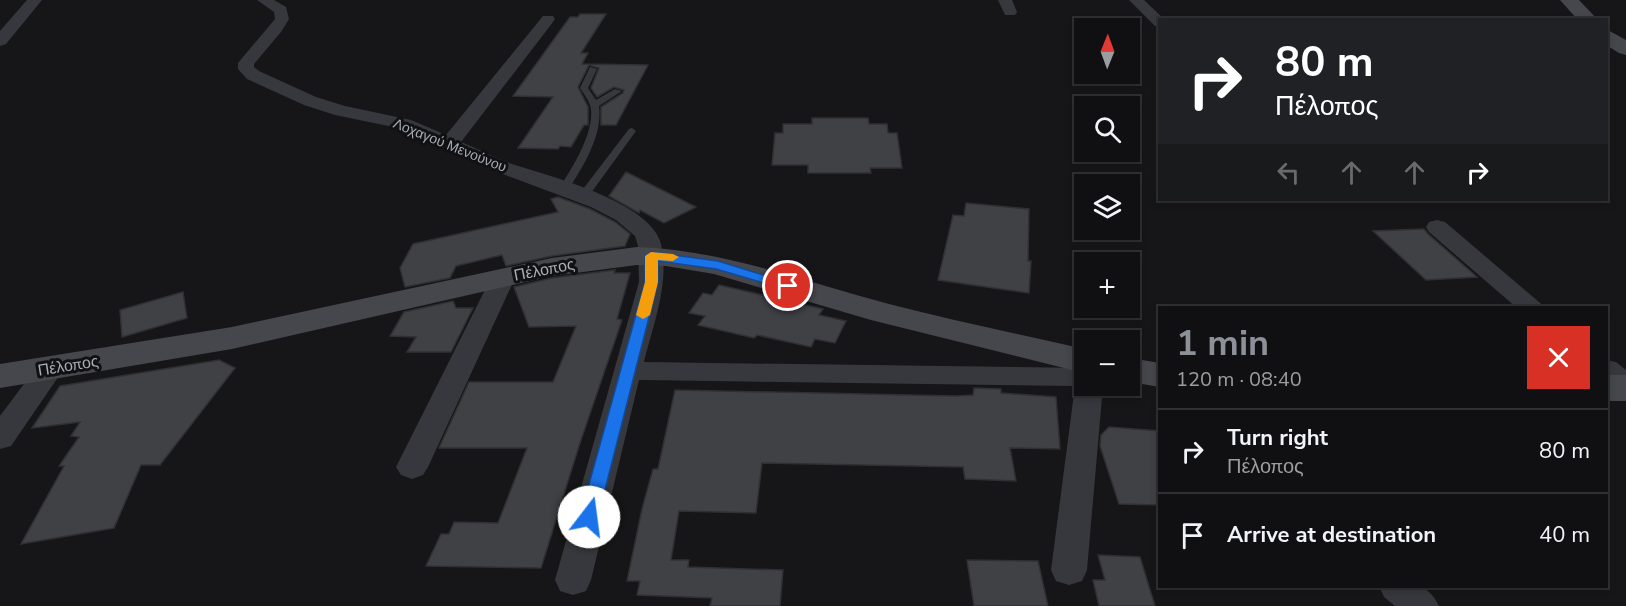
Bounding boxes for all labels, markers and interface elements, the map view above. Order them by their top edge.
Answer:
north arrow [1074,18,1140,84]
map controls [1074,18,1140,396]
text: 80 m [1275,34,1374,91]
icon: right [1176,42,1254,120]
text: Πέλοπος [1275,88,1379,125]
button: search [1074,96,1140,162]
street label: Λοχαγού Μενούνου [390,114,509,177]
icon: left [1272,156,1305,189]
icon: ahead [1335,156,1368,189]
icon: ahead [1398,156,1431,189]
icon: right [1461,156,1494,189]
button: layers [1074,174,1140,240]
button: + [1074,252,1140,318]
street label: Πέλοπος [512,253,577,287]
pin [762,260,813,311]
icon: arrive [771,269,804,302]
text: 1 min [1176,319,1269,368]
button: close [1527,326,1590,389]
button: − [1074,330,1140,396]
street label: Πέλοπος [36,350,100,382]
text: 120 m · 08:40 [1176,366,1302,393]
text: Turn right [1227,423,1328,453]
icon: right [1176,435,1209,468]
text: 80 m [1539,436,1590,466]
text: Πέλοπος [1227,453,1304,480]
position arrow [557,485,621,549]
icon: arrive [1176,519,1209,552]
text: Arrive at destination [1227,520,1436,550]
text: 40 m [1539,520,1590,550]

